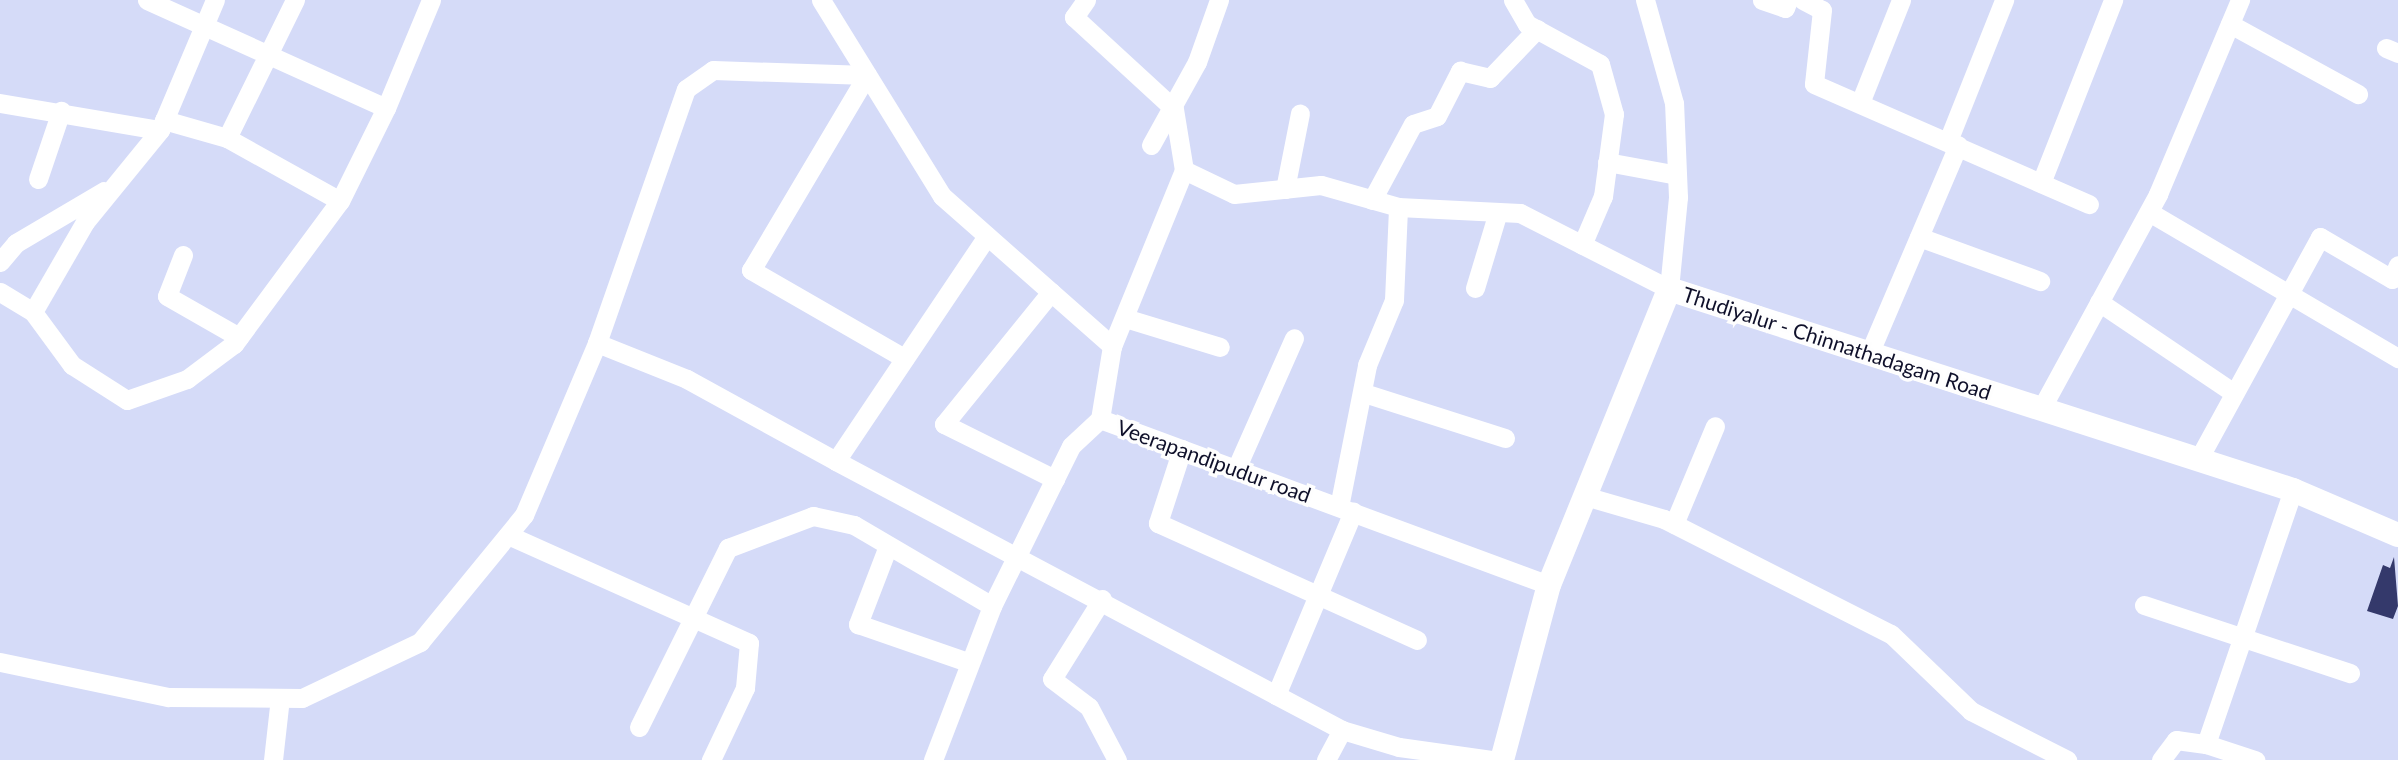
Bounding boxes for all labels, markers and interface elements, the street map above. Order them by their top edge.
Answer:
street label: Thudiyalur - Chinnathadagam Road [1679,281,1995,405]
street label: Veerapandipudur road [1113,414,1315,508]

